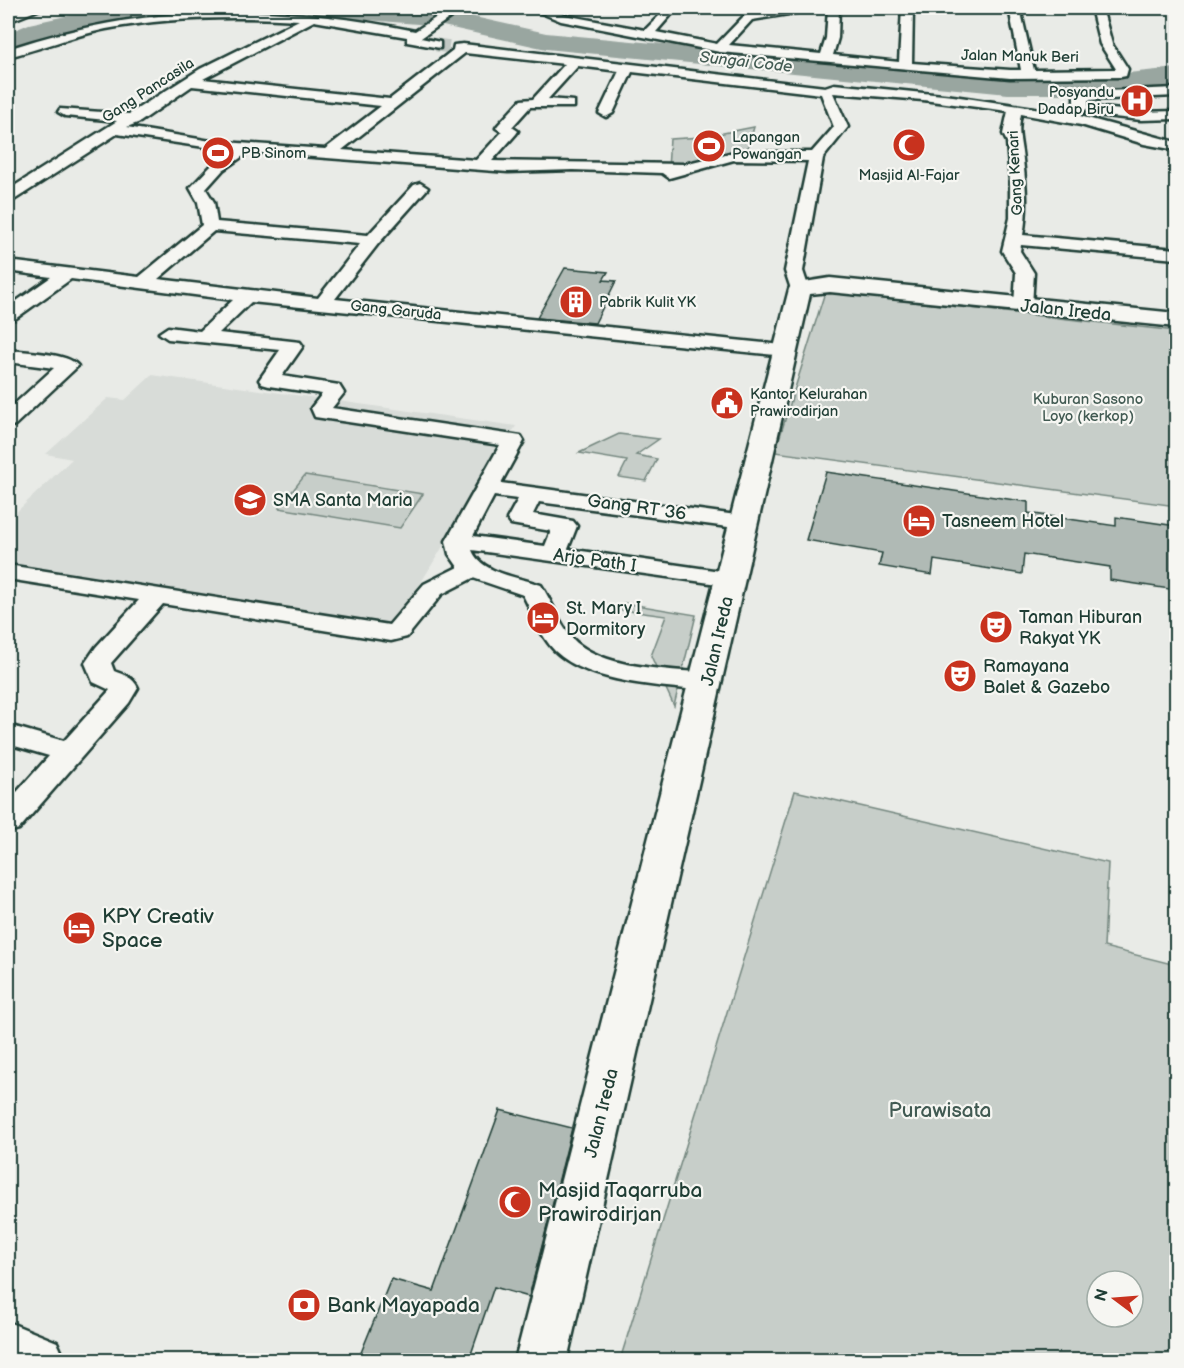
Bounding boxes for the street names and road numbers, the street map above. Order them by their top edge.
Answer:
street label: Jalan Manuk Beri [961,46,1079,67]
street label: Gang Pancasila [99,54,198,127]
street label: Gang Kenari [1004,130,1027,216]
street label: Jalan Ireda [1019,295,1112,326]
street label: Gang Garuda [349,296,442,325]
street label: Gang RT 36 [586,490,688,525]
street label: Arjo Path I [552,544,638,577]
street label: Jalan Ireda [697,594,738,688]
street label: Jalan Ireda [580,1066,623,1160]

